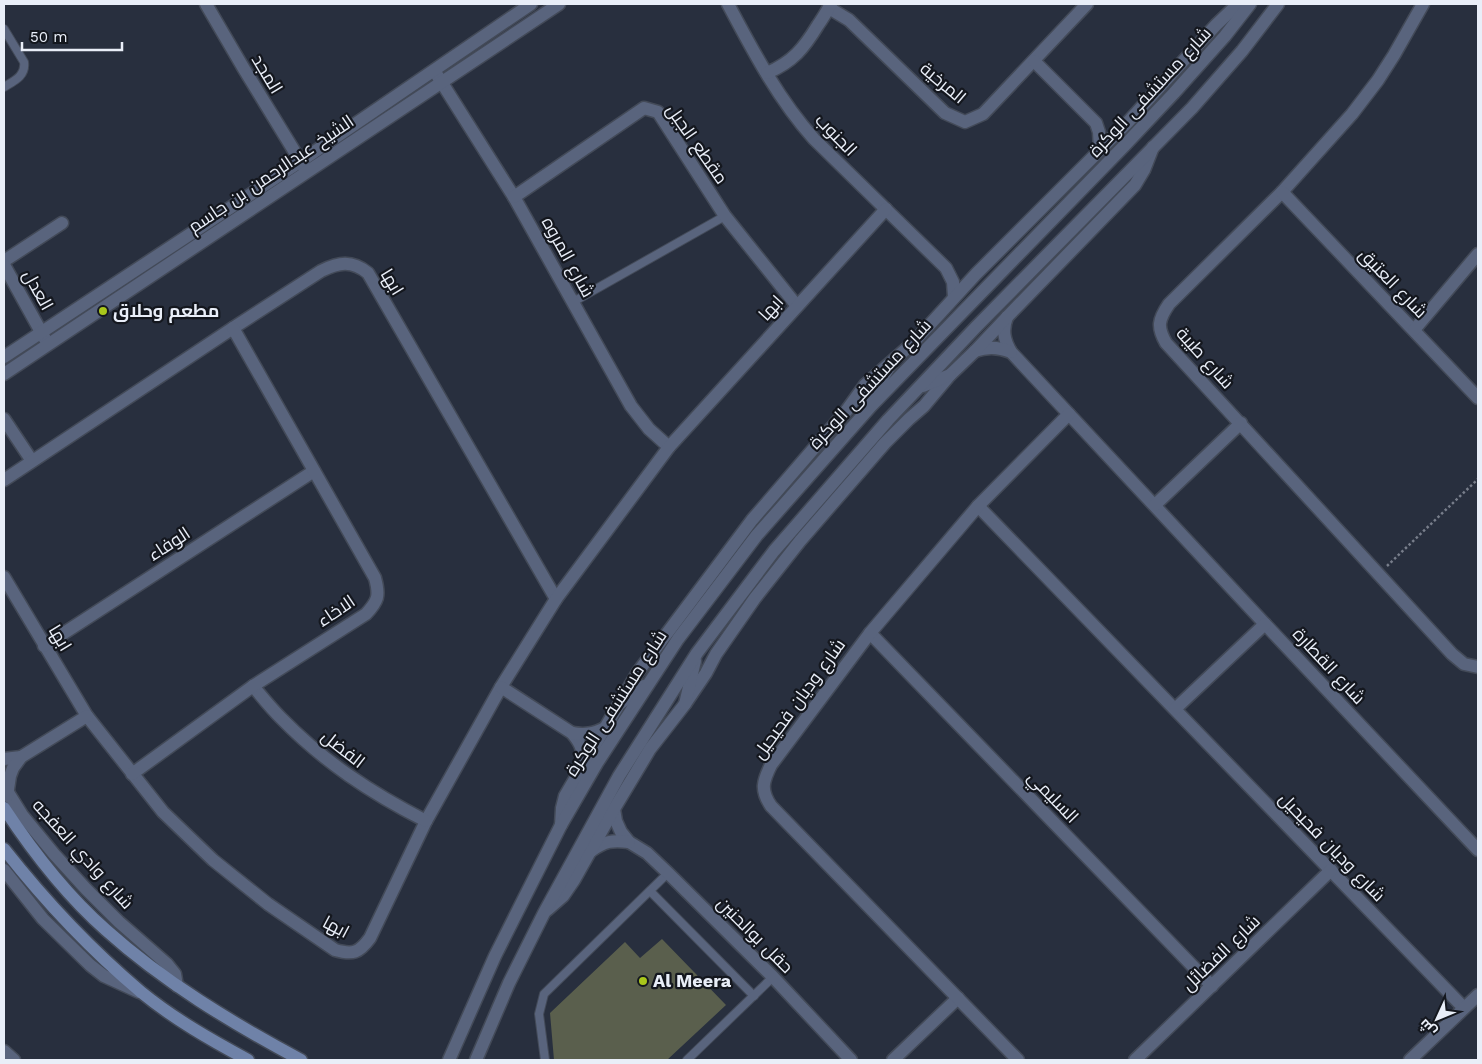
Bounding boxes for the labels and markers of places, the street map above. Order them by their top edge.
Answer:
place label: مطعم وحلاق [113,300,219,323]
marker: مطعم وحلاق [97,305,109,317]
place label: Al Meera [653,970,732,991]
marker: Al Meera [637,975,649,987]

